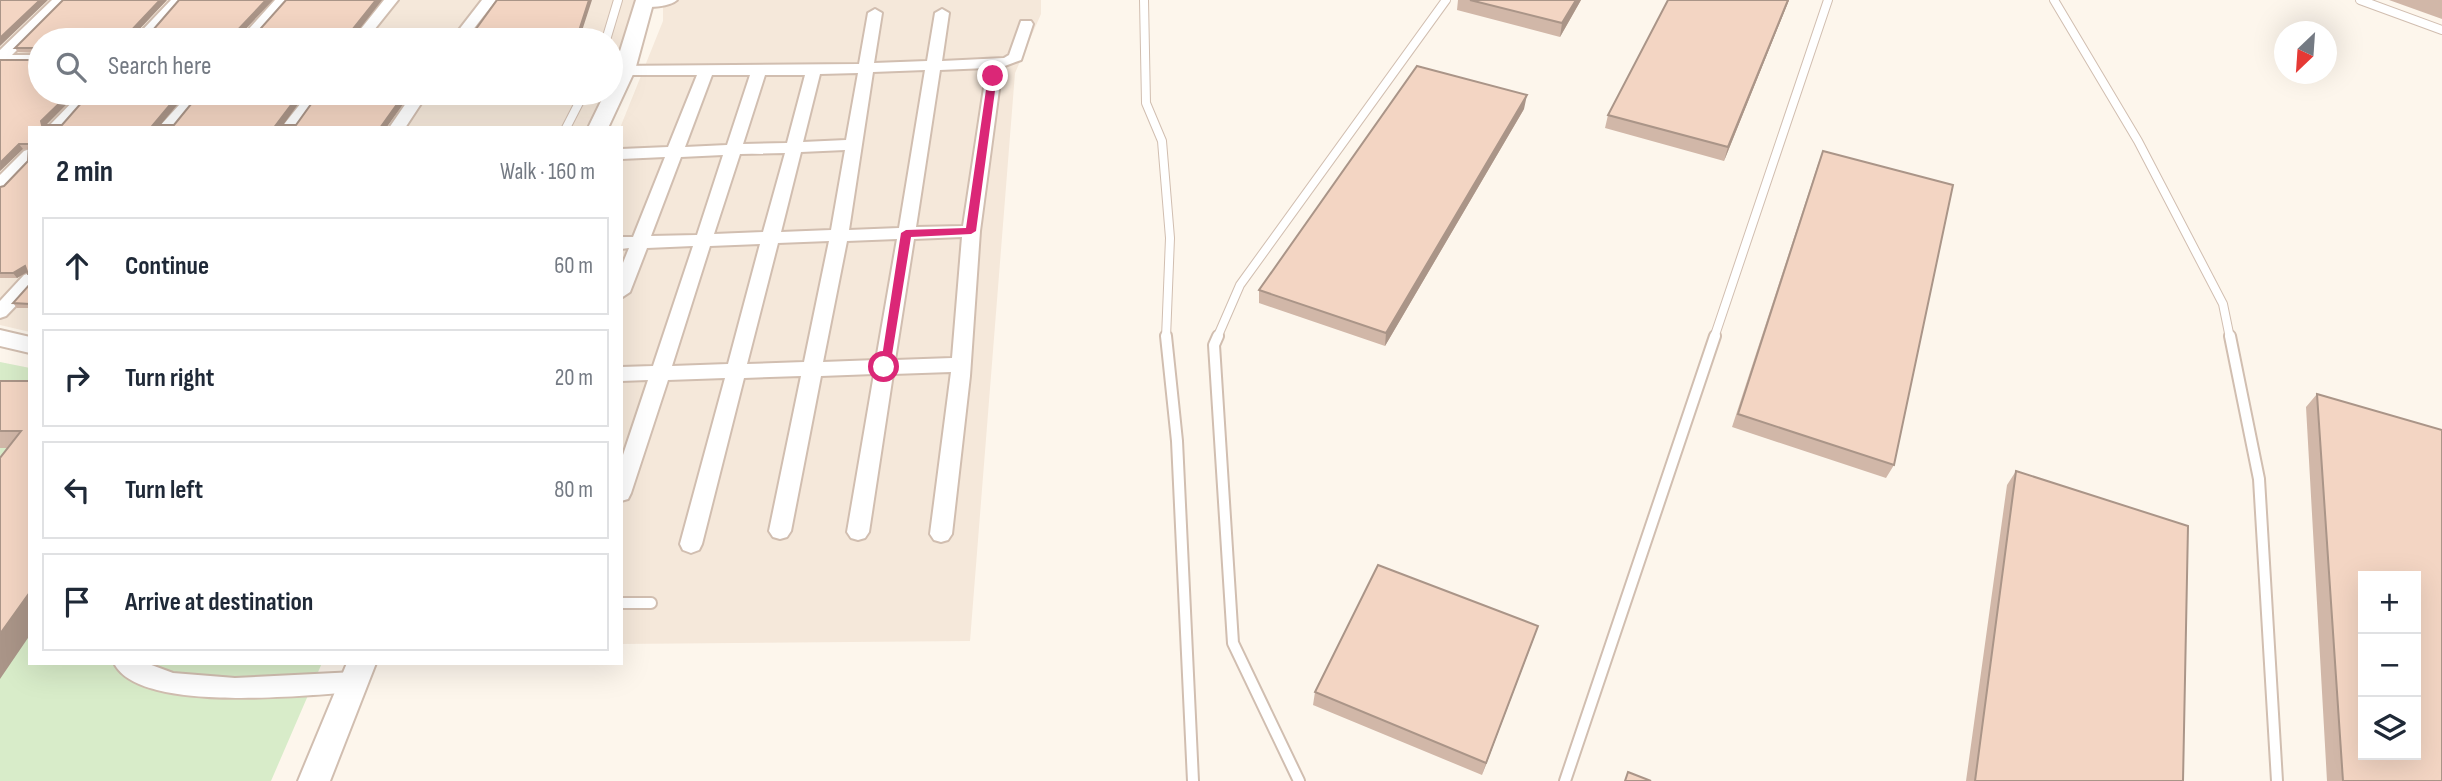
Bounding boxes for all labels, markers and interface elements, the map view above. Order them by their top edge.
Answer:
north arrow [2274,21,2337,84]
search box [28,28,623,105]
icon: search [52,48,90,86]
text: Search here [108,51,211,82]
route end [977,60,1008,91]
text: 2 min [56,154,113,190]
text: Walk · 160 m [500,158,595,186]
icon: ahead [58,247,96,285]
text: Continue [125,251,209,282]
text: 60 m [554,252,593,280]
route start [868,351,899,382]
icon: right [58,359,96,397]
text: Turn right [125,363,214,394]
text: 20 m [555,364,593,392]
icon: left [58,471,96,509]
text: Turn left [125,475,203,506]
text: 80 m [554,476,593,504]
map controls [2358,571,2421,760]
button: + [2358,571,2421,634]
icon: arrive [58,583,96,621]
text: Arrive at destination [125,587,313,618]
button: − [2358,634,2421,697]
button: layers [2358,697,2421,760]

